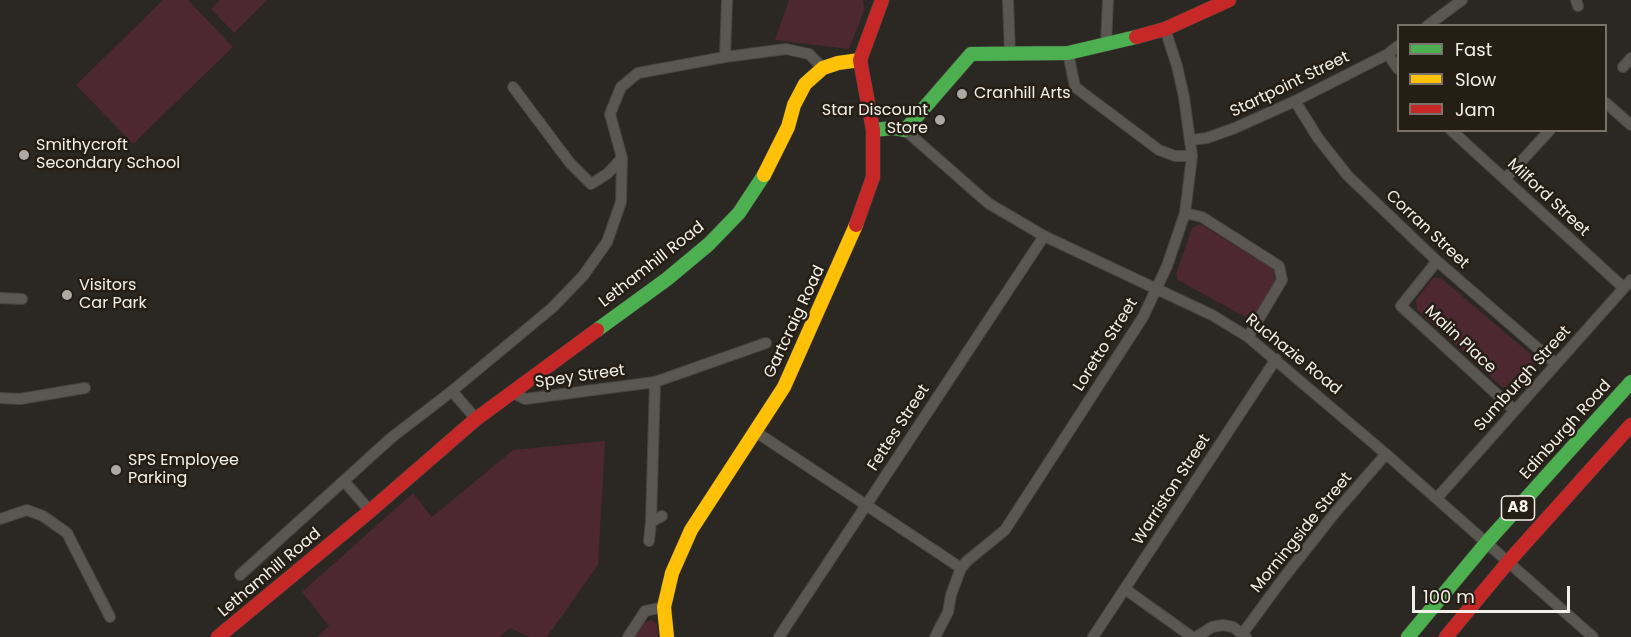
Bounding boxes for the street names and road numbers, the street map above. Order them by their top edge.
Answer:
street label: Startpoint Street [1227,48,1353,122]
street label: Milford Street [1503,155,1593,241]
street label: Corran Street [1381,187,1473,273]
street label: Lethamhill Road [596,218,708,312]
street label: Gartcraig Road [760,263,830,381]
street label: Loretto Street [1070,295,1142,395]
street label: Malin Place [1420,302,1500,378]
street label: Ruchazie Road [1241,310,1345,400]
street label: Sumburgh Street [1471,322,1575,436]
street label: Spey Street [534,361,626,393]
street label: Edinburgh Road [1516,376,1616,484]
street label: Fettes Street [864,381,934,475]
street label: Warriston Street [1129,431,1215,549]
street label: Morningside Street [1248,469,1356,597]
road number: A8 [1502,496,1534,520]
street label: Lethamhill Road [215,524,325,622]

